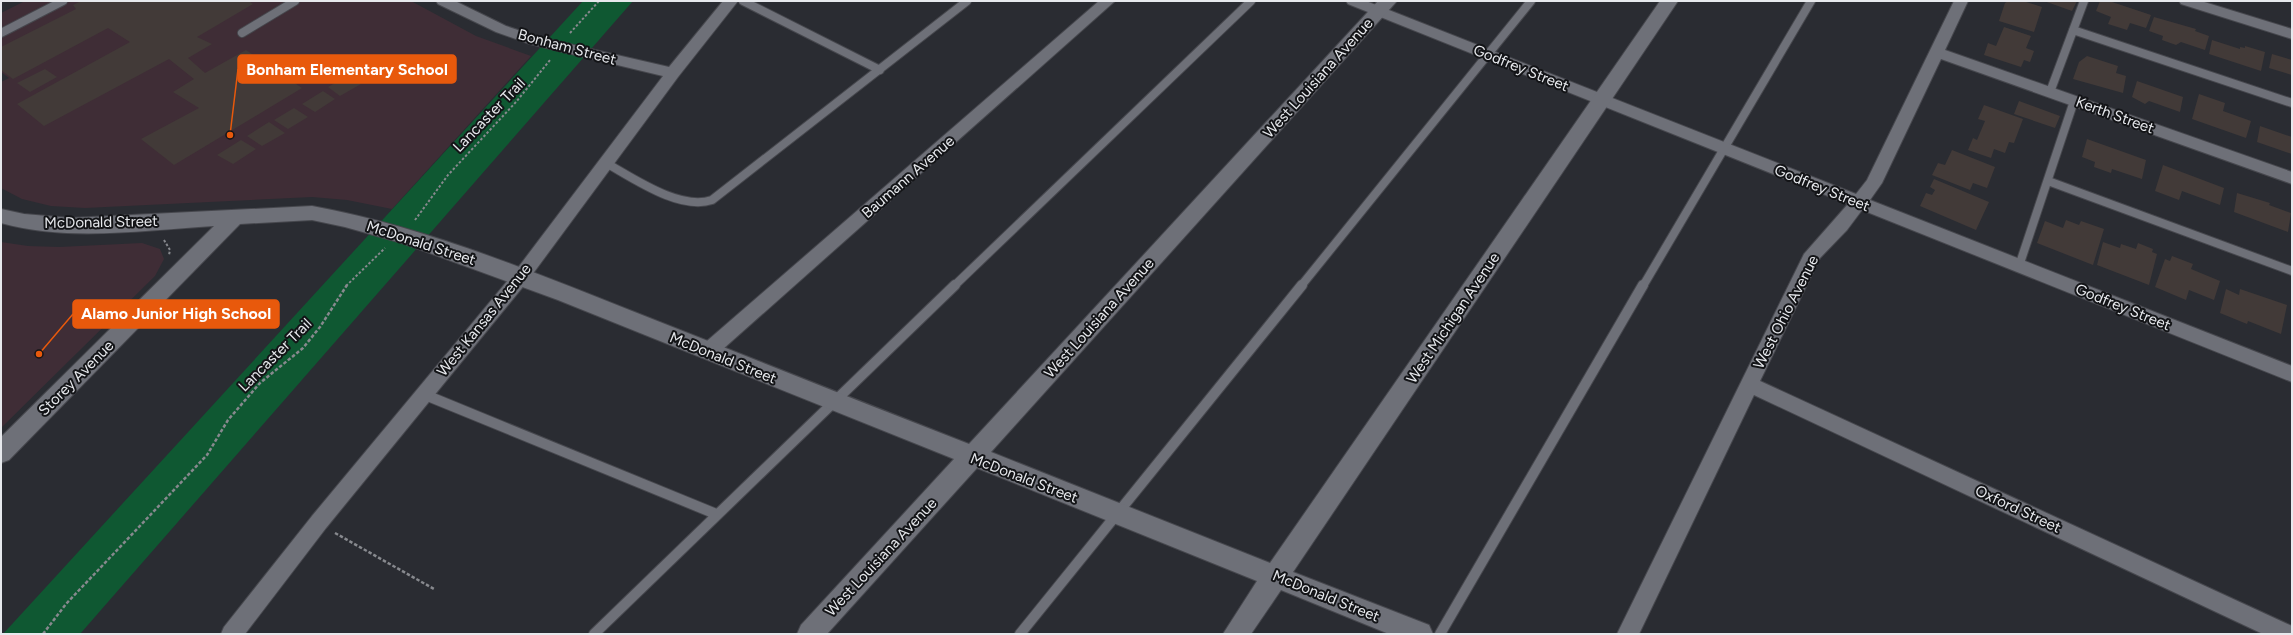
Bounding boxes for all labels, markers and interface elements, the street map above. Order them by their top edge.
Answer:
street label: West Louisiana Avenue [1259,14,1377,142]
street label: Bonham Street [516,25,618,69]
street label: Godfrey Street [1471,41,1572,95]
callout: Bonham Elementary School [238,55,456,83]
text: Bonham Elementary School [246,60,448,79]
street label: Lancaster Trail [449,74,529,156]
street label: Kerth Street [2073,93,2157,138]
street label: Baumann Avenue [858,132,958,222]
street label: Godfrey Street [1772,161,1873,215]
street label: McDonald Street [44,212,158,232]
street label: McDonald Street [364,217,478,269]
street label: West Michigan Avenue [1403,249,1503,387]
street label: West Ohio Avenue [1750,252,1822,372]
street label: West Louisiana Avenue [1040,254,1158,382]
street label: West Kansas Avenue [433,260,535,380]
street label: Godfrey Street [2073,280,2174,334]
callout: Alamo Junior High School [73,300,279,328]
text: Alamo Junior High School [81,304,271,323]
street label: Lancaster Trail [235,315,315,395]
street label: McDonald Street [667,328,779,388]
street label: Storey Avenue [35,337,117,419]
street label: McDonald Street [968,449,1081,507]
street label: Oxford Street [1972,481,2064,537]
street label: West Louisiana Avenue [821,494,941,620]
street label: McDonald Street [1270,566,1382,626]

